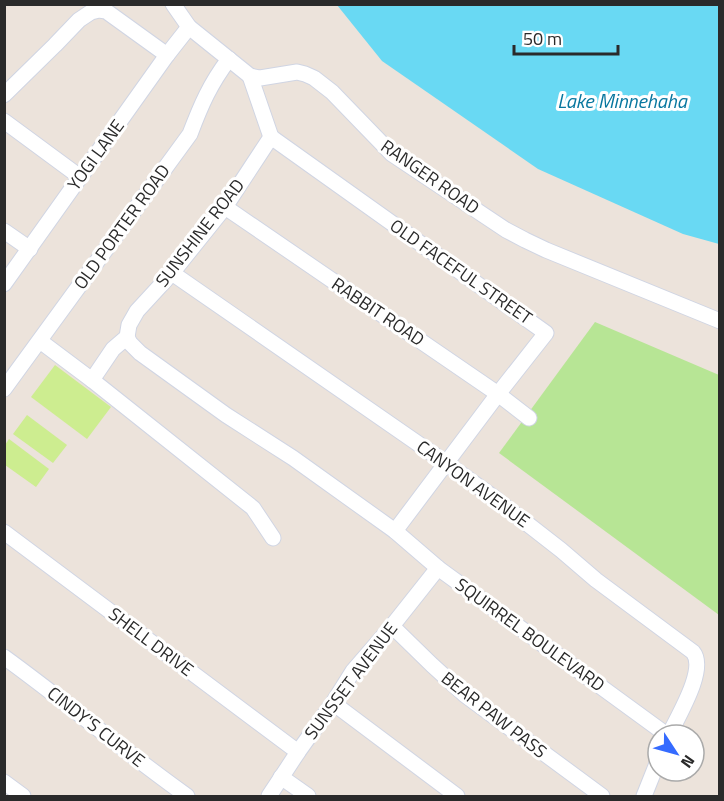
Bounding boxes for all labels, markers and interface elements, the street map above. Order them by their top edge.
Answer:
scale bar [514,18,618,56]
text: 50 m [523,25,562,52]
water label: Lake Minnehaha [557,85,688,116]
street label: YOGI LANE [61,114,131,196]
street label: RANGER ROAD [375,133,485,221]
street label: OLD PORTER ROAD [67,158,176,295]
street label: SUNSHINE ROAD [149,173,251,293]
street label: OLD FACEFUL STREET [385,212,538,331]
street label: RABBIT ROAD [326,271,430,353]
street label: CANYON AVENUE [411,433,536,534]
street label: SQUIRREL BOULEVARD [450,571,611,698]
street label: SHELL DRIVE [103,601,200,683]
street label: SUNSSET AVENUE [297,616,404,745]
street label: BEAR PAW PASS [436,665,553,764]
street label: CINDY'S CURVE [42,680,151,773]
north arrow [646,723,706,783]
text: N [675,750,701,773]

